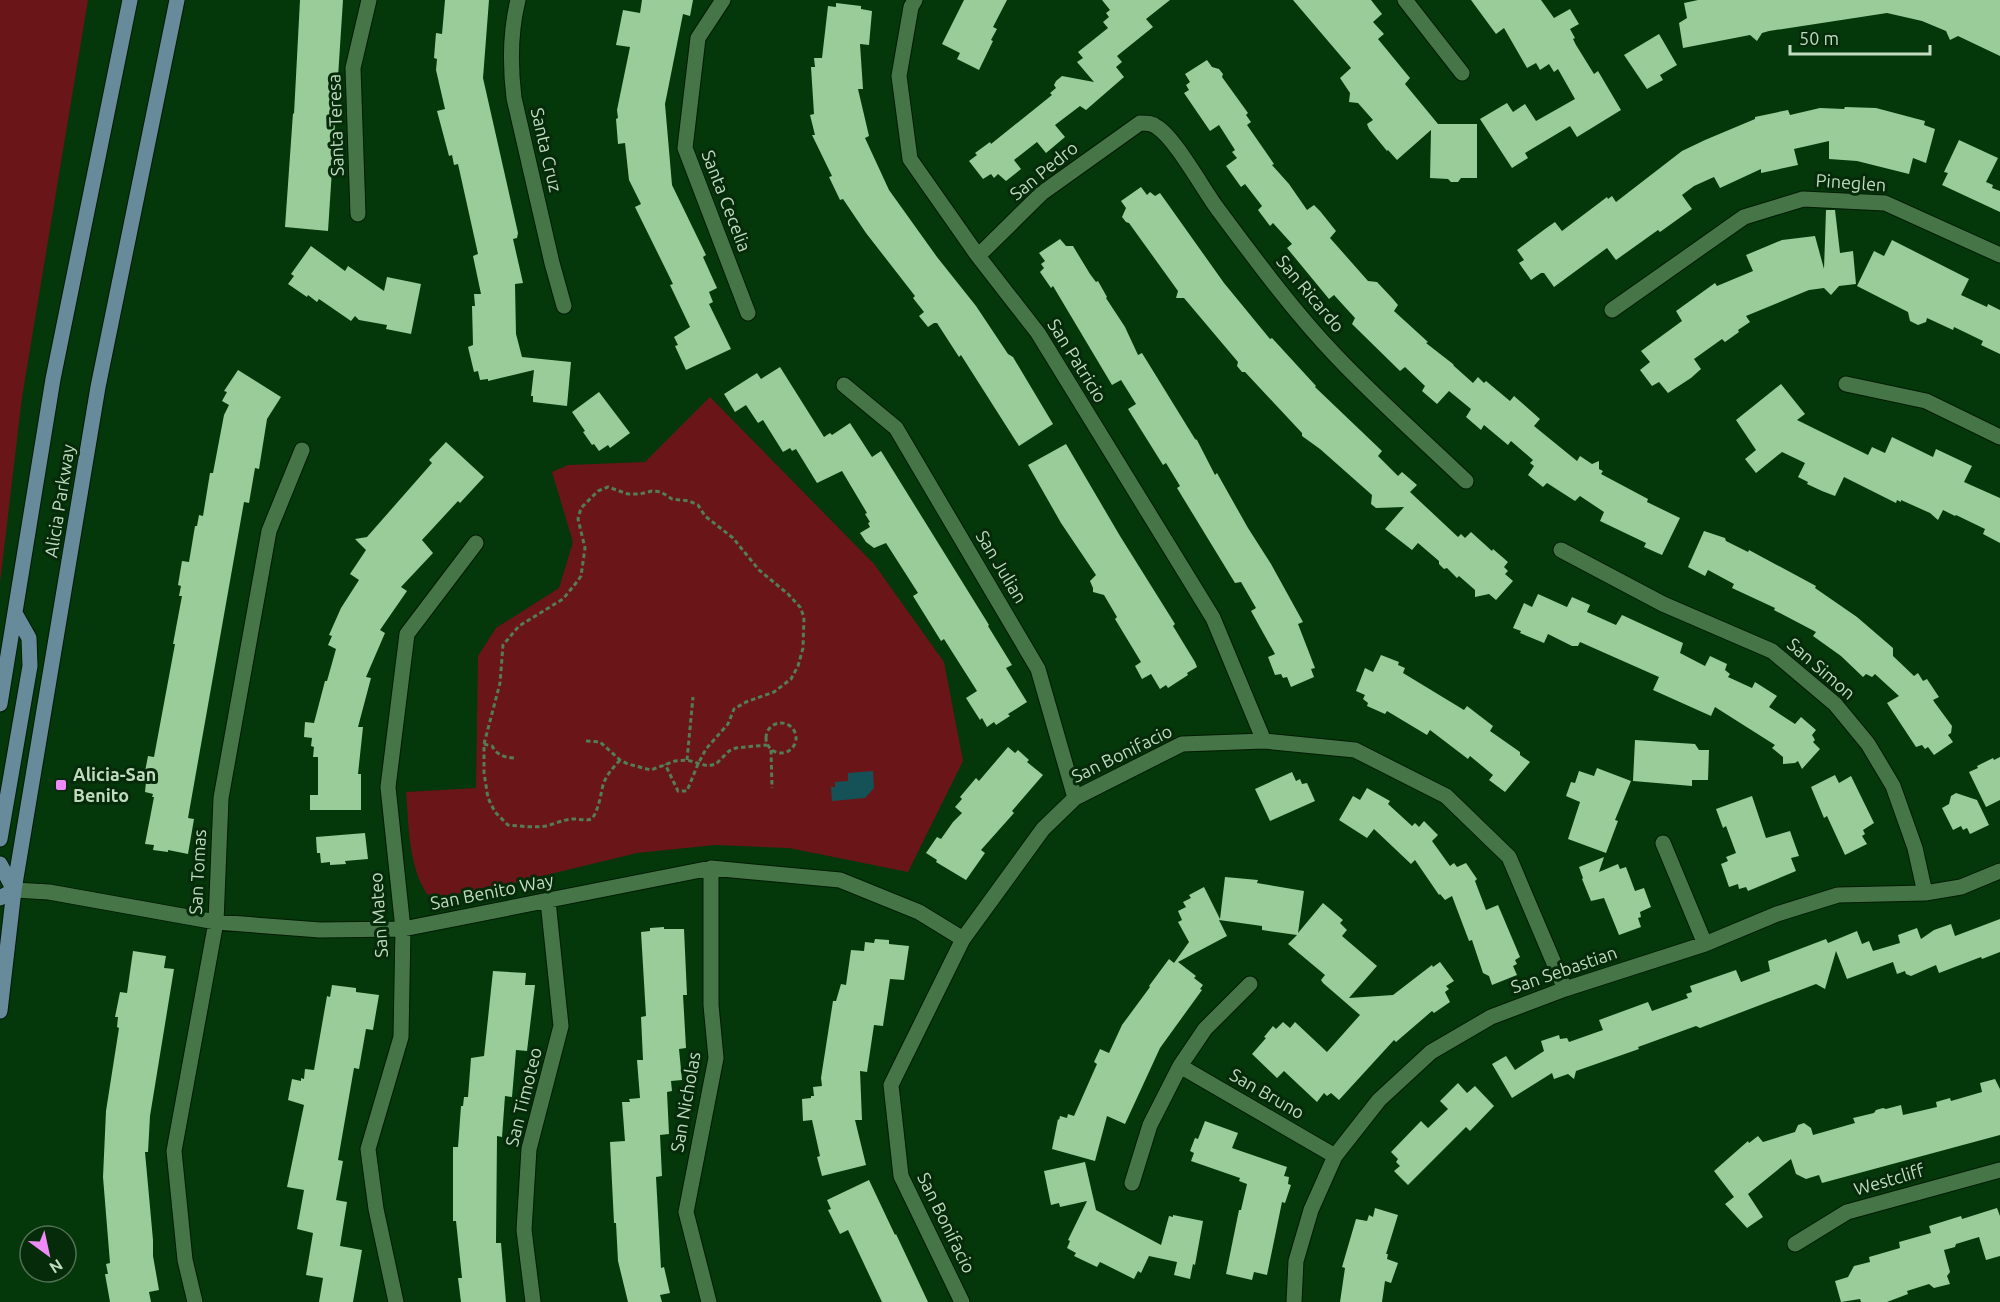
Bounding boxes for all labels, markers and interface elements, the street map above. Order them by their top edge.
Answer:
scale bar [1790,18,1930,56]
text: 50 m [1799,28,1839,48]
street label: Santa Teresa [323,74,347,176]
street label: Santa Cruz [528,106,566,194]
street label: San Pedro [1005,137,1081,204]
street label: Santa Cecelia [698,147,755,254]
street label: Pineglen [1815,170,1887,194]
street label: San Ricardo [1273,251,1349,336]
street label: San Patricio [1044,315,1111,406]
street label: Alicia Parkway [40,442,78,559]
street label: San Julian [972,527,1031,606]
street label: San Simon [1784,633,1860,703]
street label: San Bonifacio [1068,720,1175,786]
place label: Alicia-San Benito [73,764,156,805]
marker: Alicia-San Benito [54,778,68,792]
street label: San Tomas [185,829,209,915]
street label: San Benito Way [429,869,555,913]
street label: San Mateo [365,872,391,958]
street label: San Sebastian [1508,942,1619,997]
street label: San Timoteo [501,1045,545,1148]
street label: San Nicholas [666,1050,704,1153]
street label: San Bruno [1227,1064,1308,1122]
street label: Westcliff [1851,1159,1927,1199]
street label: San Bonifacio [914,1169,980,1276]
north arrow [18,1224,78,1284]
text: N [46,1256,66,1277]

